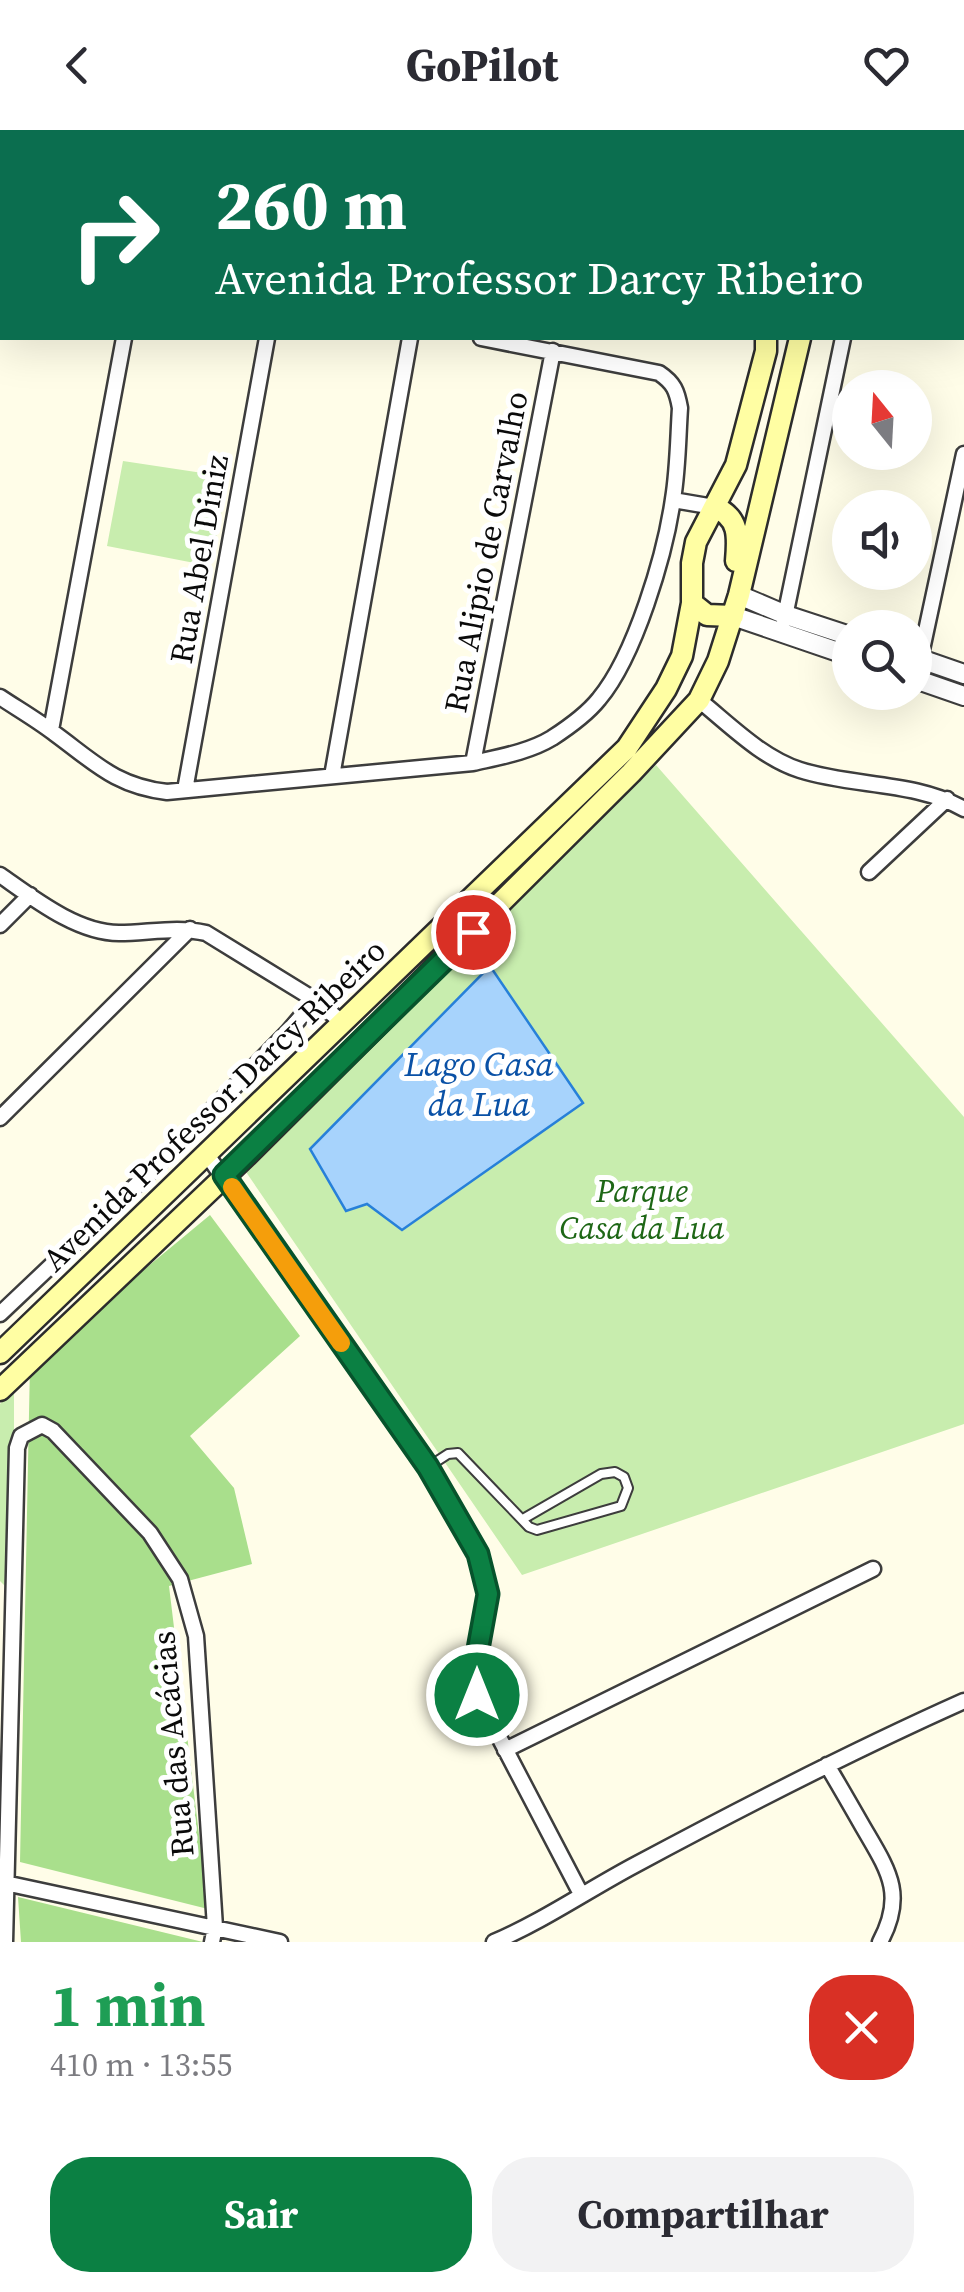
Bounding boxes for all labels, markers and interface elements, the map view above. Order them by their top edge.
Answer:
text: GoPilot [406,34,558,96]
icon: back [50,38,105,93]
icon: heart [859,38,914,93]
text: 260 m [215,156,407,252]
icon: right [50,170,180,300]
text: Avenida Professor Darcy Ribeiro [215,247,864,309]
north arrow [832,370,932,470]
map controls [832,370,932,710]
street label: Rua Alipio de Carvalho [433,388,539,716]
street label: Rua Abel Diniz [159,451,239,667]
button: sound [832,490,932,590]
button: search [832,610,932,710]
pin [431,890,516,975]
icon: arrive [446,905,501,960]
street label: Avenida Professor Darcy Ribeiro [33,929,395,1281]
water label: Lago Casa da Lua [403,1040,554,1128]
park label: Parque Casa da Lua [559,1169,725,1250]
street label: Rua das Acácias [141,1629,205,1859]
position arrow [425,1643,529,1747]
text: 1 min [50,1964,206,2046]
button: close [809,1975,914,2080]
text: 410 m · 13:55 [50,2043,232,2087]
button: Sair [50,2157,472,2272]
button: Compartilhar [492,2157,914,2272]

